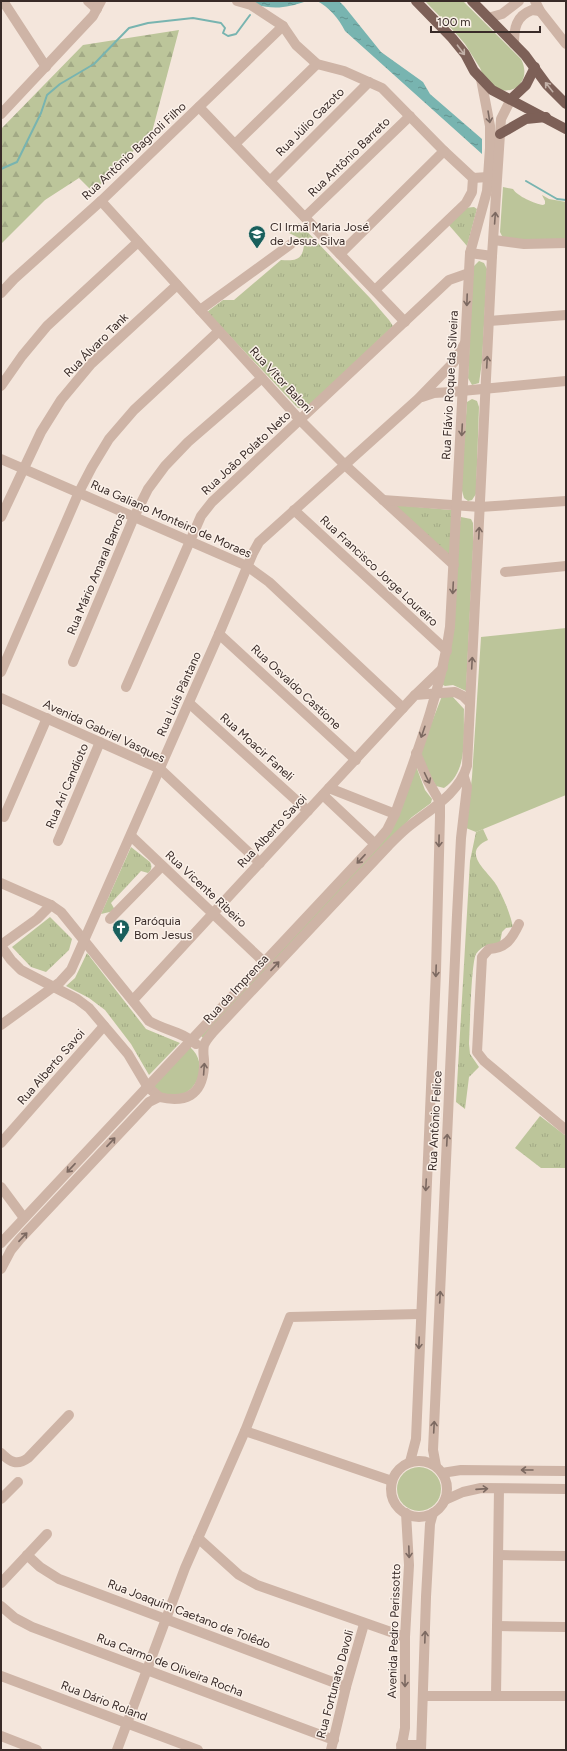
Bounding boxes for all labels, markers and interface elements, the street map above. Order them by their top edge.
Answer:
scale bar [431,8,540,34]
text: 100 m [437,15,471,29]
one-way arrow [457,45,465,56]
one-way arrow [545,81,554,92]
street label: Rua Júlio Gazoto [273,85,347,159]
street label: Rua Antônio Bagnoli Filho [79,99,189,203]
one-way arrow [485,110,493,123]
street label: Rua Antônio Barreto [305,114,393,200]
one-way arrow [492,212,499,225]
place label: CI Irmã Maria José de Jesus Silva [270,220,369,248]
school or university icon: CI Irmã Maria José de Jesus Silva [247,224,267,249]
one-way arrow [464,293,471,306]
street label: Rua Álvaro Tank [61,310,131,380]
street label: Rua Flávio Roque da Silveira [439,310,461,460]
street label: Rua Vítor Baloni [247,344,315,416]
one-way arrow [483,356,491,369]
street label: Rua João Polato Neto [199,408,293,498]
one-way arrow [458,423,465,436]
street label: Rua Galiano Monteiro de Moraes [89,477,254,561]
street label: Rua Mário Amaral Barros [64,511,128,637]
street label: Rua Francisco Jorge Loureiro [317,513,441,629]
one-way arrow [475,527,482,540]
one-way arrow [449,581,456,594]
street label: Rua Osvaldo Castione [248,642,344,733]
street label: Rua Luís Pântano [154,649,204,739]
one-way arrow [468,657,475,670]
street label: Avenida Gabriel Vasques [41,697,168,766]
street label: Rua Moacir Faneli [217,710,297,784]
one-way arrow [419,725,426,738]
street label: Rua Ari Candioto [43,741,91,831]
one-way arrow [424,772,431,784]
street label: Rua Alberto Savoi [234,791,310,871]
one-way arrow [435,834,443,847]
street label: Rua Vicente Ribeiro [163,848,250,930]
one-way arrow [356,854,365,864]
place label: Paróquia Bom Jesus [134,914,192,942]
church icon: Paróquia Bom Jesus [111,918,131,943]
street label: Rua da Imprensa [201,952,271,1026]
one-way arrow [271,961,280,971]
one-way arrow [432,964,440,977]
street label: Rua Alberto Savoi [14,1026,88,1108]
one-way arrow [200,1063,207,1076]
street label: Rua Antônio Felice [425,1070,445,1172]
one-way arrow [443,1134,450,1147]
one-way arrow [107,1137,116,1147]
one-way arrow [66,1163,75,1173]
one-way arrow [422,1178,430,1191]
one-way arrow [18,1232,27,1242]
one-way arrow [436,1291,443,1304]
one-way arrow [415,1336,423,1349]
one-way arrow [430,1421,437,1434]
one-way arrow [521,1466,534,1474]
one-way arrow [475,1486,488,1493]
one-way arrow [405,1545,412,1558]
street label: Avenida Pedro Perissotto [385,1563,403,1699]
street label: Rua Joaquim Caetano de Tolêdo [106,1576,272,1652]
street label: Rua Fortunato Davoli [314,1628,356,1740]
street label: Rua Carmo de Oliveira Rocha [95,1631,245,1699]
one-way arrow [421,1631,429,1644]
one-way arrow [401,1674,409,1687]
street label: Rua Dário Roland [59,1678,149,1724]

